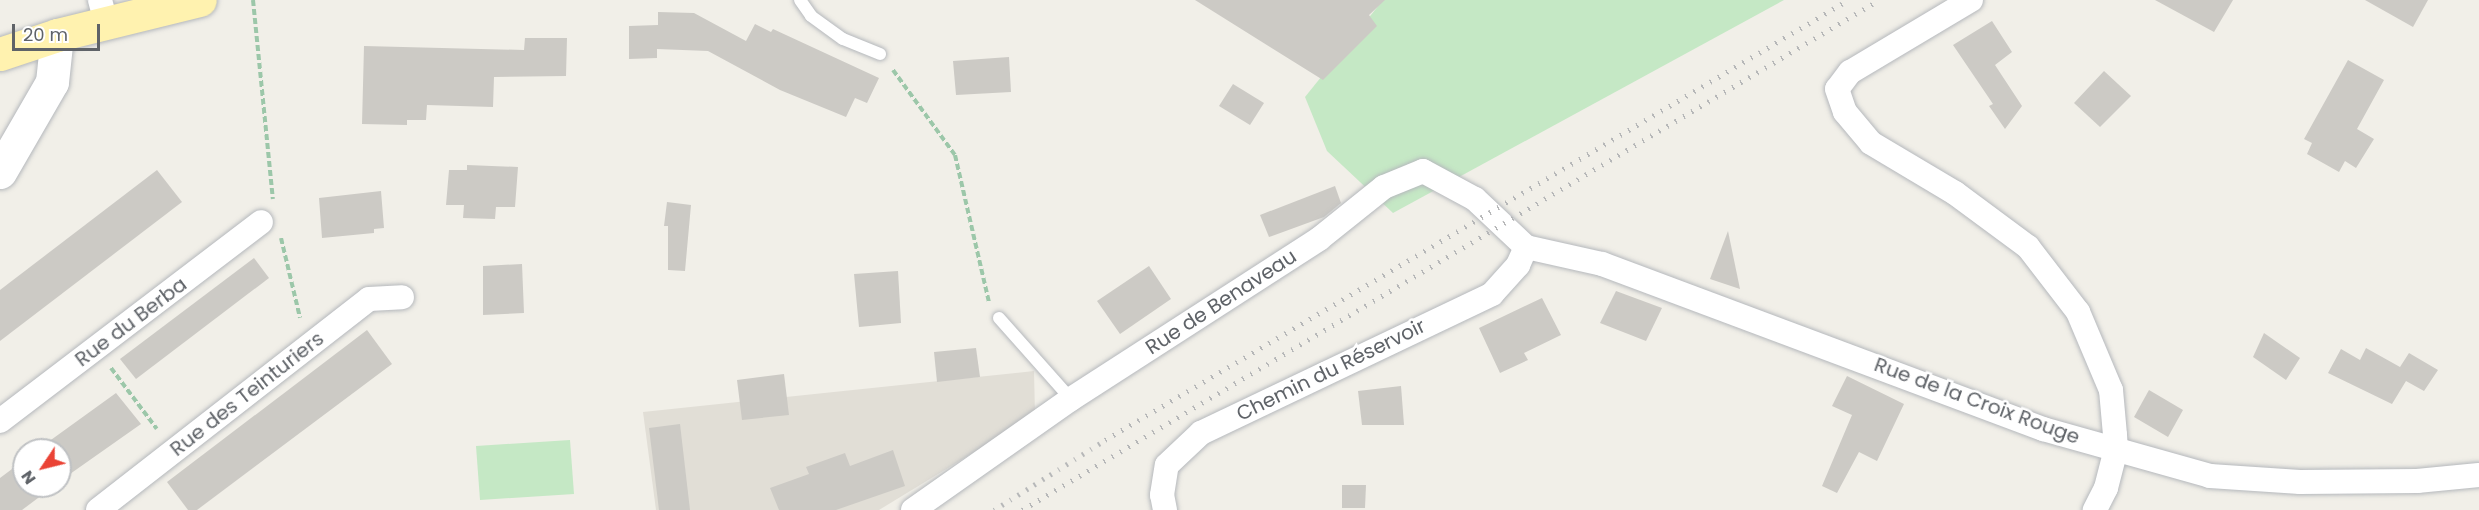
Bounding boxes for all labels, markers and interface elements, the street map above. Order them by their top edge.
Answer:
scale bar [15,12,104,50]
text: 20 m [23,22,68,47]
street label: Rue de Benaveau [1141,244,1301,360]
street label: Rue du Berba [70,272,192,372]
street label: Chemin du Réservoir [1233,314,1429,426]
street label: Rue des Teinturiers [165,327,329,461]
street label: Rue de la Croix Rouge [1871,353,2083,449]
north arrow [12,438,72,498]
text: N [16,466,41,489]

